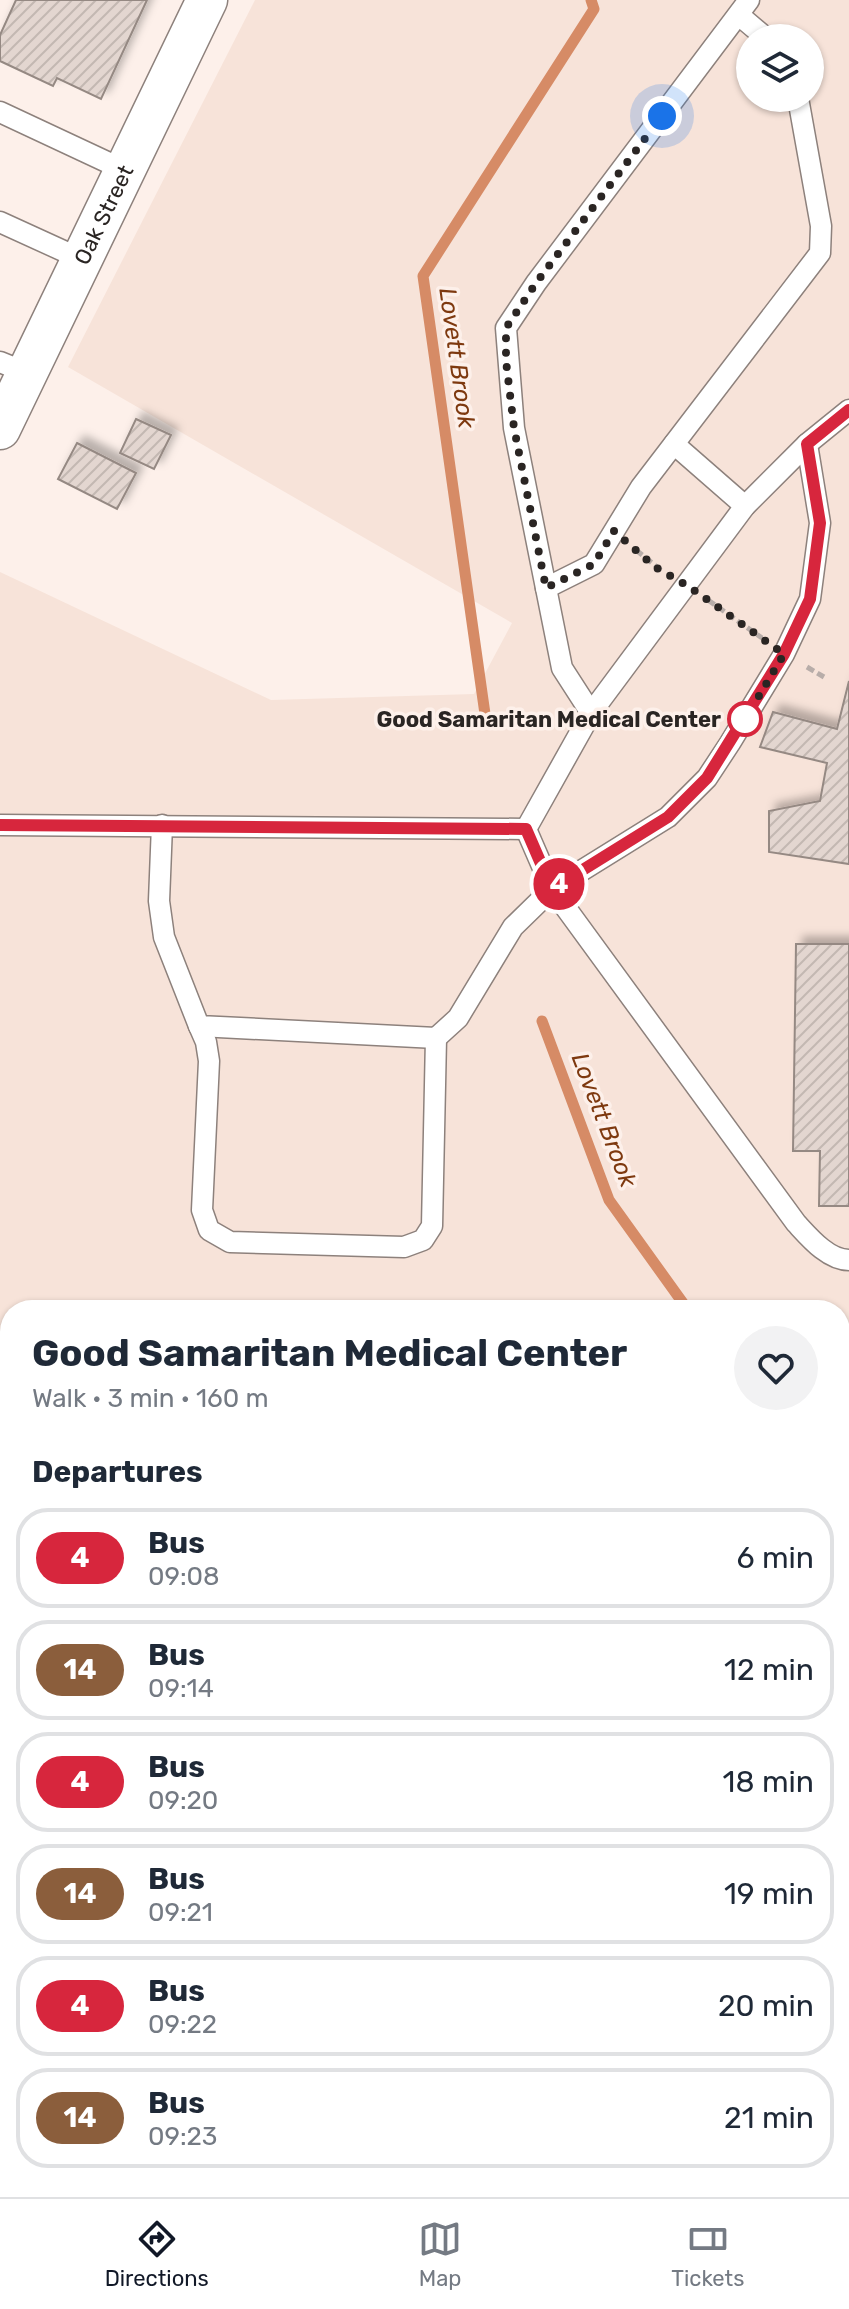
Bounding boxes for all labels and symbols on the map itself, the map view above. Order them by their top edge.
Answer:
your location [642,96,682,136]
street label: Oak Street [68,160,140,269]
water label: Lovett Brook [433,286,481,431]
marker: Good Samaritan Medical Center [728,702,762,736]
place label: Good Samaritan Medical Center [376,706,721,733]
line badge: 4 [533,858,585,910]
water label: Lovett Brook [566,1049,643,1192]

